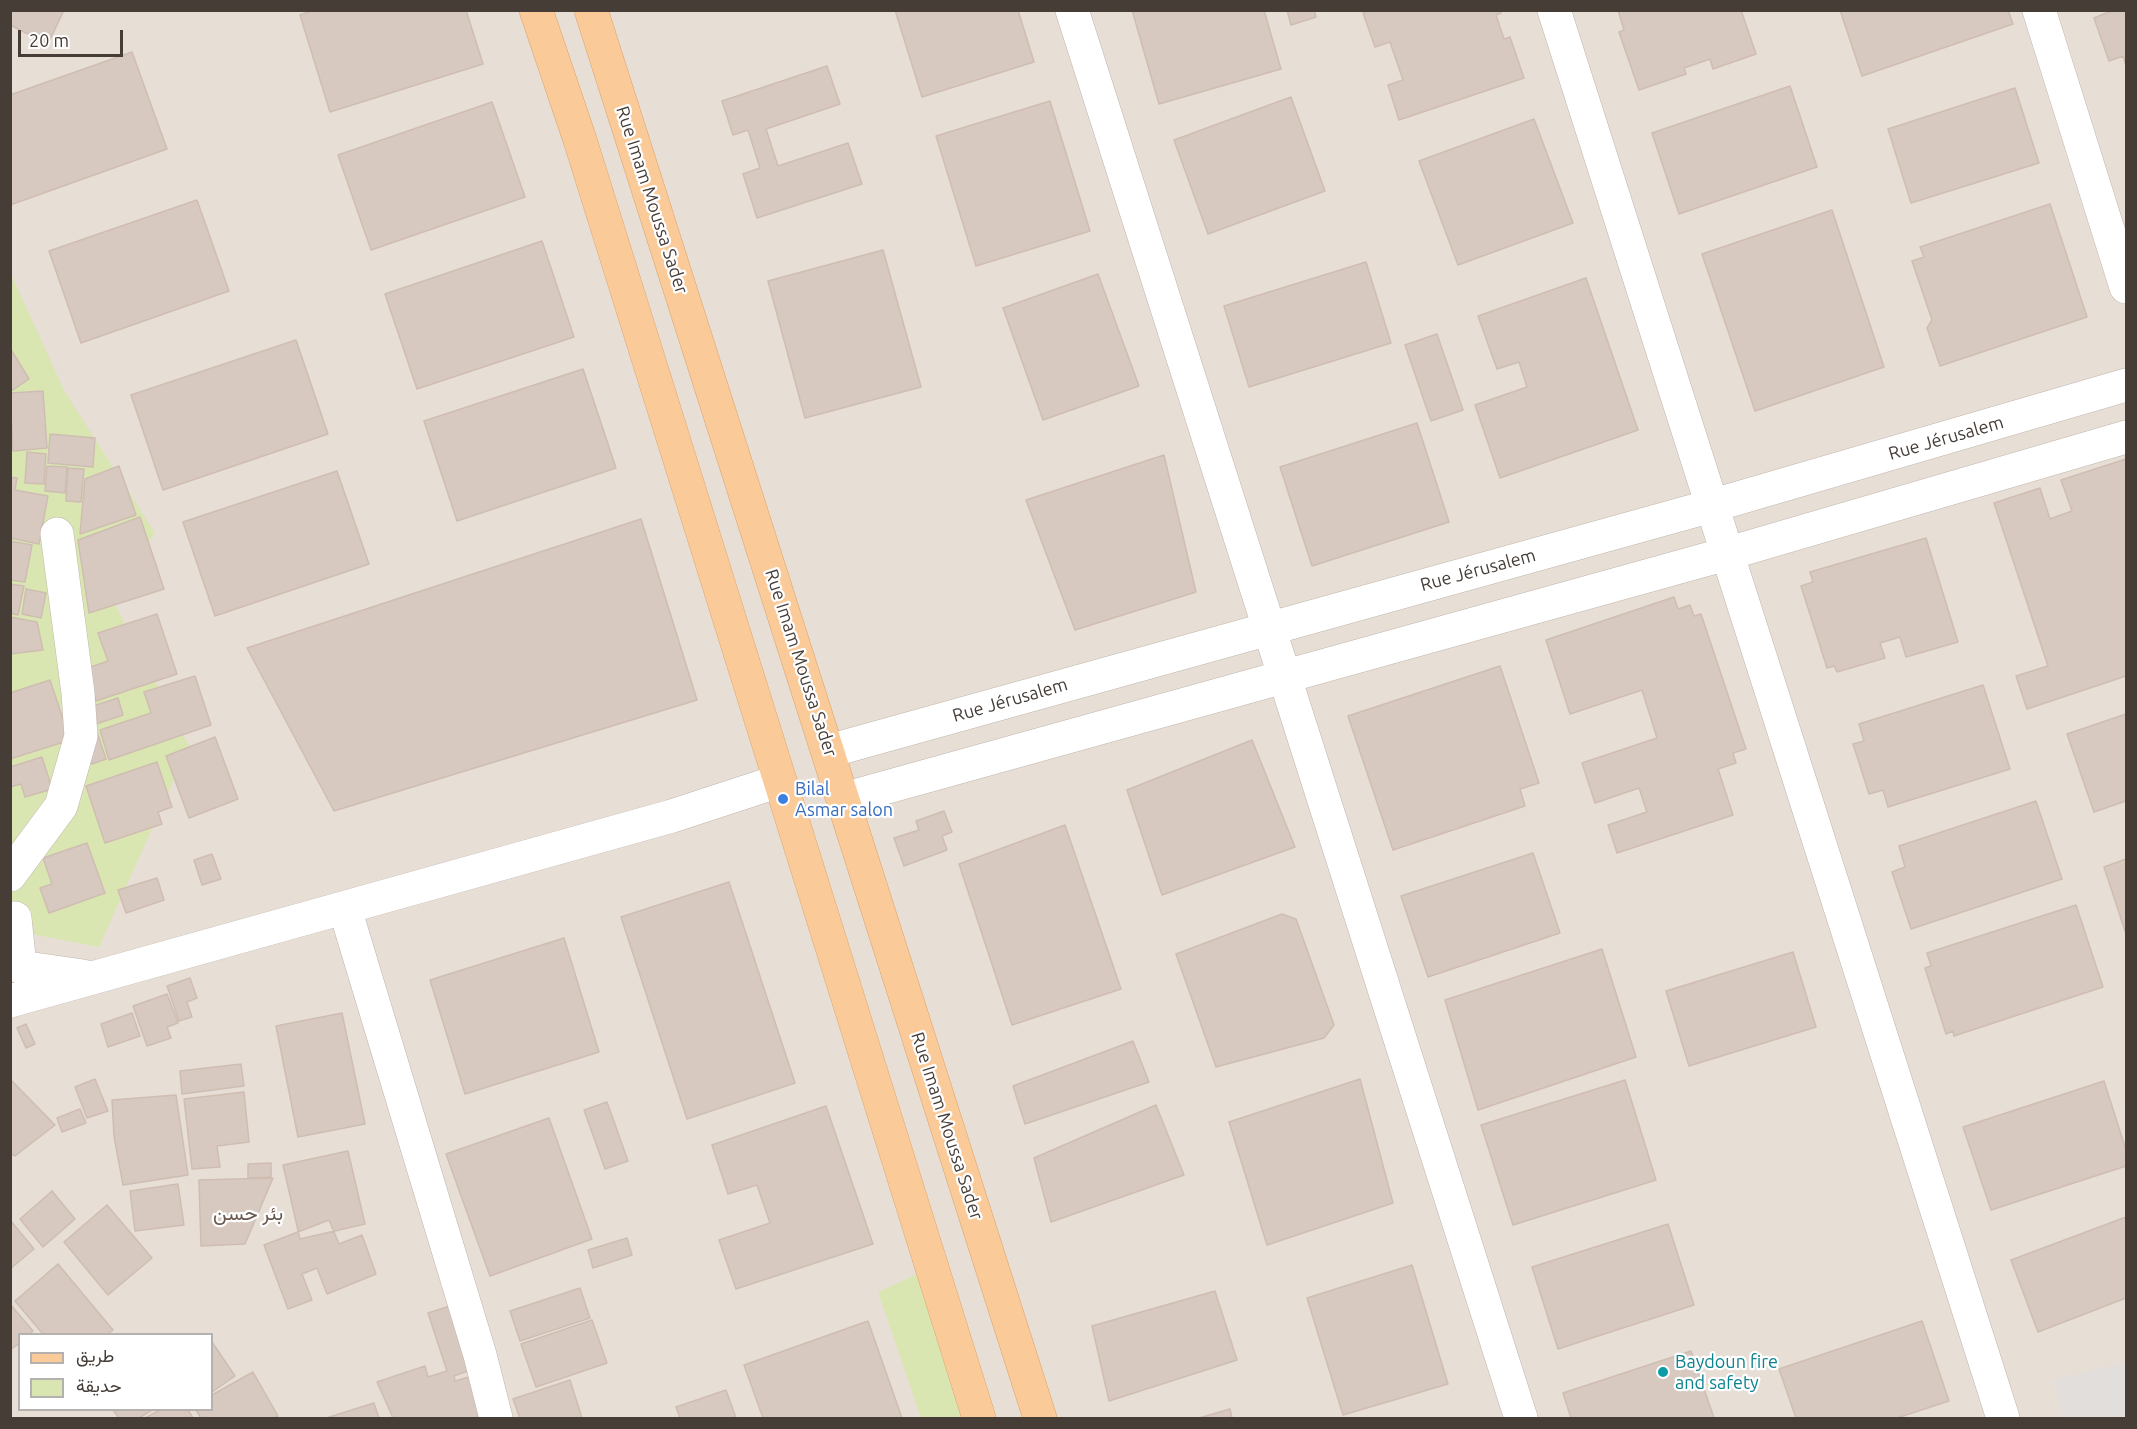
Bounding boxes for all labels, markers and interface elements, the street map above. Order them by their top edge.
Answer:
scale bar [21,18,126,56]
text: 20 m [29,30,69,50]
street label: Rue Imam Moussa Sader [611,103,693,297]
street label: Rue Jérusalem [1886,411,2006,465]
street label: Rue Jérusalem [1418,544,1538,596]
street label: Rue Imam Moussa Sader [760,566,842,760]
street label: Rue Jérusalem [950,673,1070,727]
place label: Bilal Asmar salon [795,778,893,820]
marker: Bilal Asmar salon [776,792,790,806]
street label: Rue Imam Moussa Sader [906,1029,988,1223]
district label: بئر حسن [213,1201,283,1225]
legend [18,1333,213,1411]
text: طريق [76,1345,114,1365]
place label: Baydoun fire and safety [1675,1351,1778,1394]
marker: Baydoun fire and safety [1656,1365,1670,1379]
text: حديقة [76,1375,122,1395]

